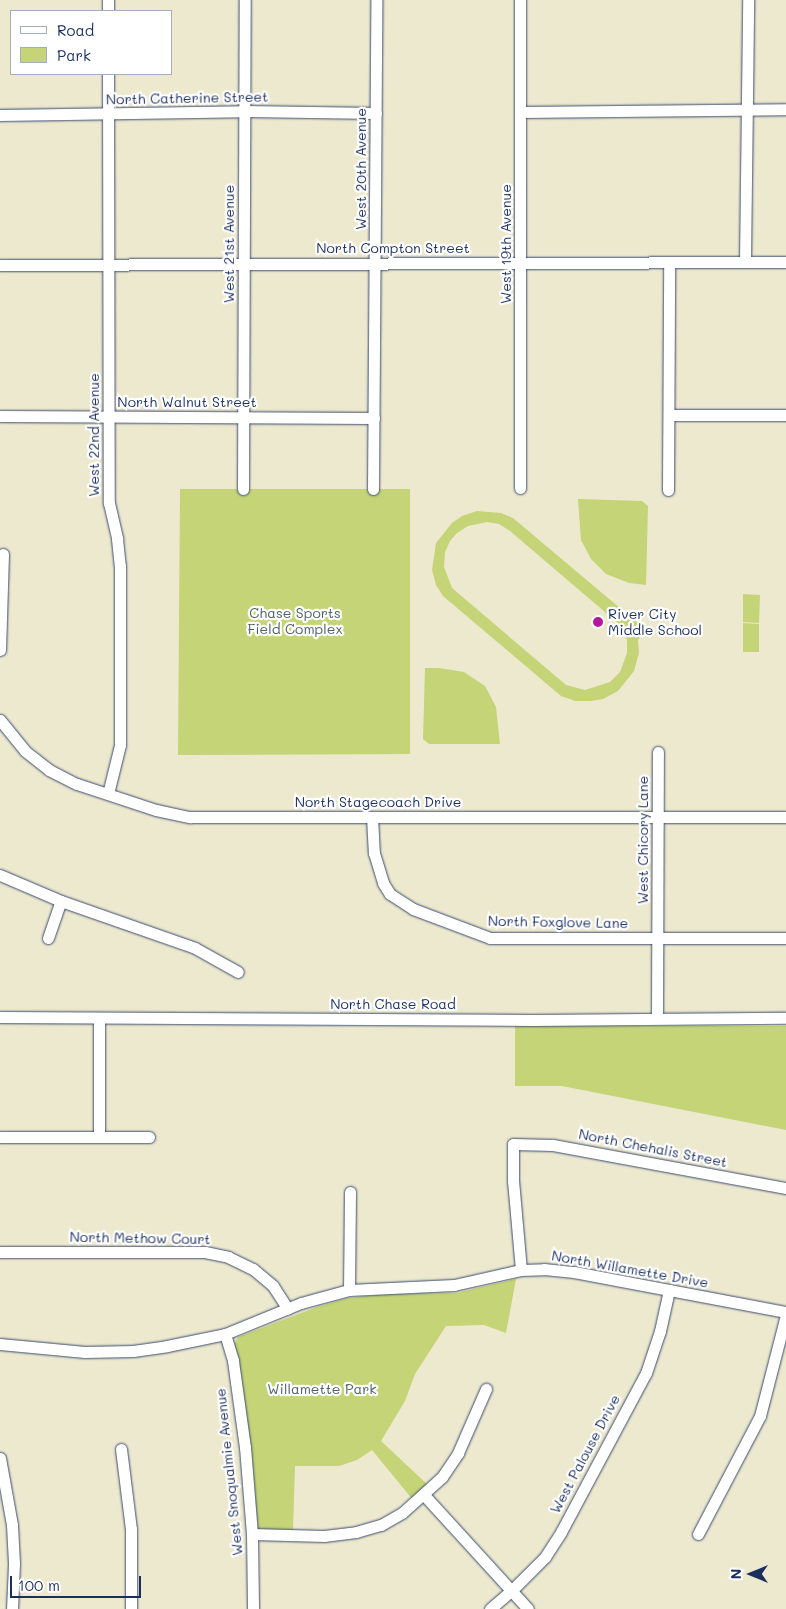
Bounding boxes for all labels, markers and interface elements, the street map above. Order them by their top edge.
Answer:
legend [10,10,172,75]
text: Road [57,20,94,40]
text: Park [57,45,91,65]
street label: North Catherine Street [106,88,268,108]
street label: West 20th Avenue [353,108,369,230]
street label: West 19th Avenue [498,184,514,304]
street label: West 21st Avenue [221,185,237,303]
street label: North Compton Street [316,240,470,256]
street label: West 22nd Avenue [86,373,102,497]
street label: North Walnut Street [117,394,257,410]
park label: Chase Sports Field Complex [247,605,343,638]
place label: River City Middle School [608,606,702,638]
marker: River City Middle School [592,616,604,628]
street label: West Chicory Lane [635,776,651,904]
street label: North Stagecoach Drive [295,794,461,810]
street label: North Foxglove Lane [488,912,628,932]
street label: North Chase Road [330,996,456,1012]
street label: North Chehalis Street [577,1125,729,1171]
street label: North Methow Court [69,1228,211,1248]
street label: North Willamette Drive [550,1247,710,1291]
park label: Willamette Park [267,1381,377,1397]
street label: West Snoqualmie Avenue [212,1387,246,1557]
street label: West Palouse Drive [547,1392,623,1516]
north arrow [726,1549,776,1599]
scale bar [12,1566,144,1598]
text: N [726,1569,745,1579]
text: 100 m [18,1575,60,1595]

